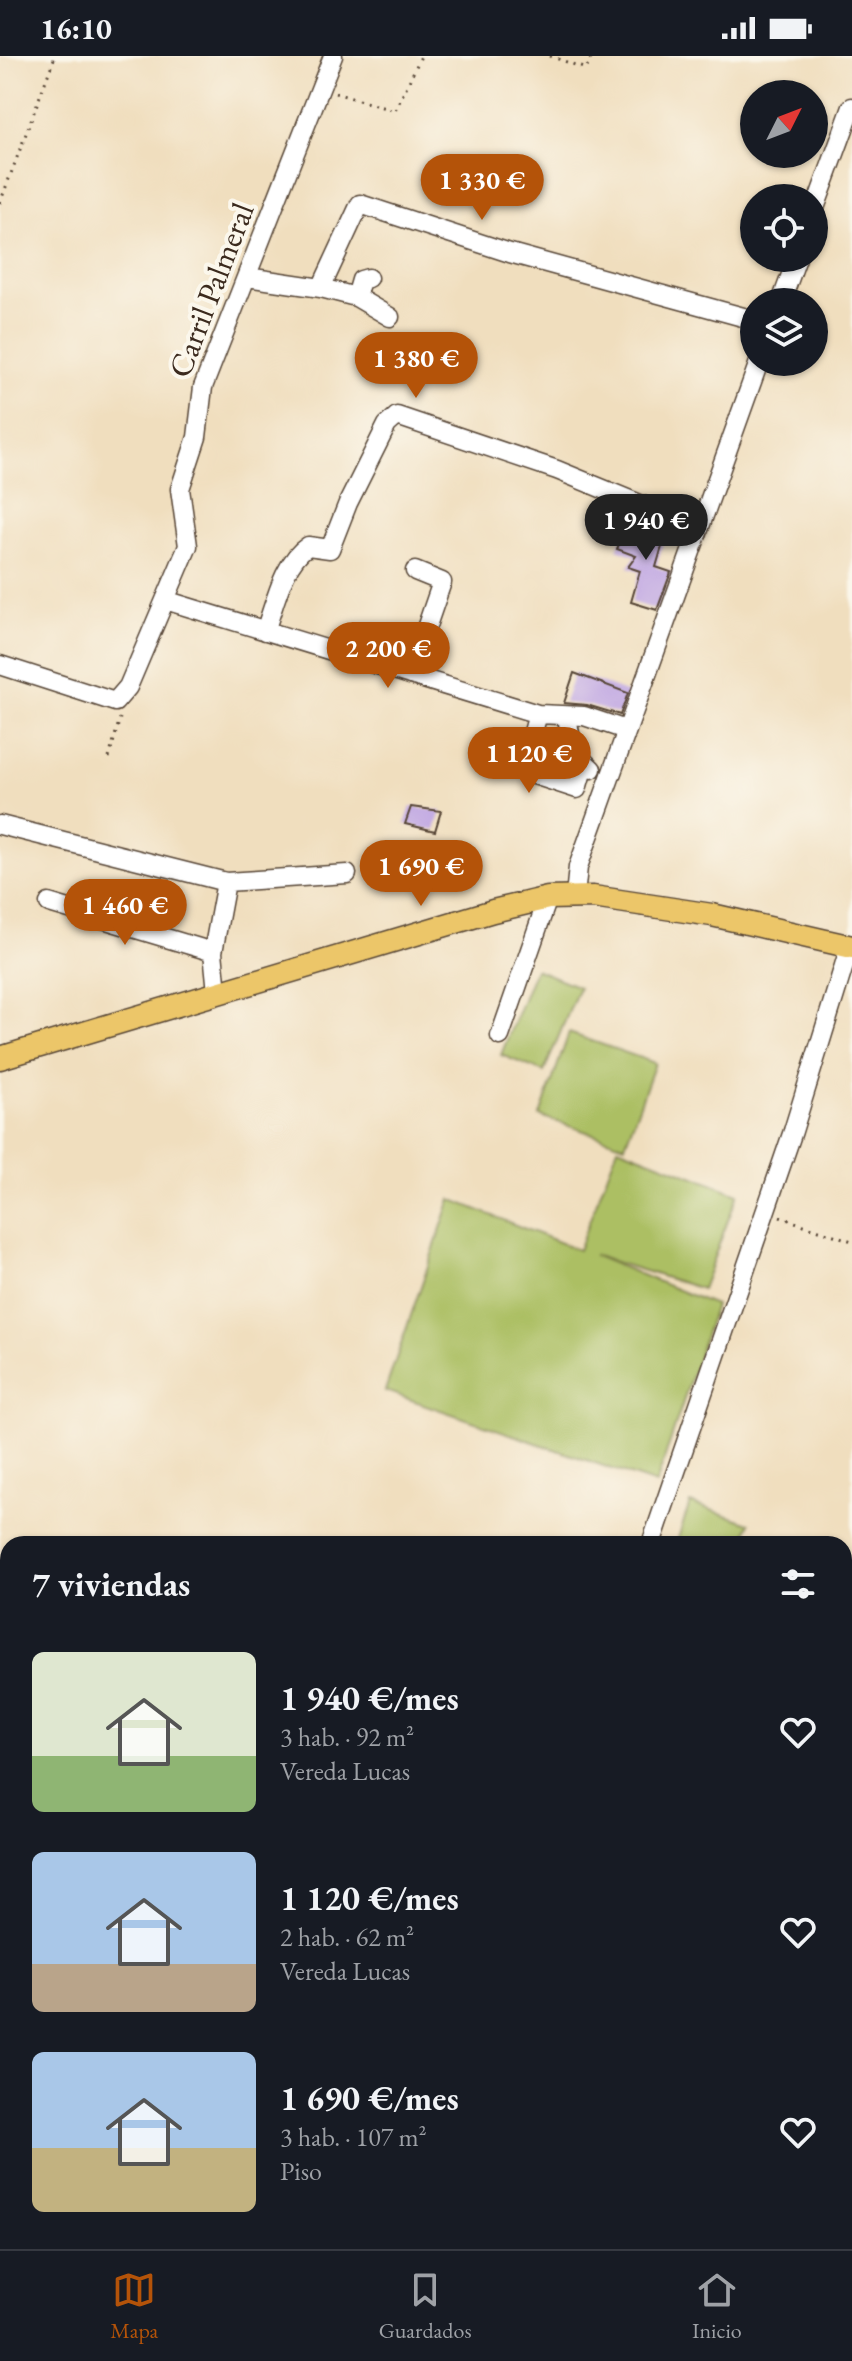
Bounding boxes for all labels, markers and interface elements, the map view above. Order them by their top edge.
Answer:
text: 16:10 [40,9,112,48]
north arrow [740,80,828,168]
map controls [740,80,828,376]
pin: 1 330 € [408,154,556,222]
text: 1 330 € [439,163,525,197]
button: locate [740,184,828,272]
street label: Carril Palmeral [158,196,264,383]
button: layers [740,288,828,376]
pin: 1 380 € [342,332,490,400]
text: 1 380 € [373,341,459,375]
pin: 1 940 € [572,494,720,562]
text: 1 940 € [603,503,689,537]
pin: 2 200 € [314,622,462,690]
text: 2 200 € [345,631,431,665]
pin: 1 120 € [455,727,603,795]
text: 1 120 € [486,736,572,770]
pin: 1 690 € [347,840,495,908]
text: 1 690 € [378,849,464,883]
pin: 1 460 € [51,879,199,947]
text: 1 460 € [82,888,168,922]
text: 7 viviendas [32,1562,190,1606]
icon: filters [776,1562,820,1606]
text: 1 940 €/mes [280,1676,459,1720]
icon: home [96,1684,192,1780]
icon: heart [776,1710,820,1754]
text: 3 hab. · 92 m² [280,1720,414,1754]
text: Vereda Lucas [280,1754,410,1788]
text: 1 120 €/mes [280,1876,459,1920]
icon: home [96,1884,192,1980]
icon: heart [776,1910,820,1954]
text: 2 hab. · 62 m² [280,1920,414,1954]
text: Vereda Lucas [280,1954,410,1988]
text: 1 690 €/mes [280,2076,459,2120]
icon: home [96,2084,192,2180]
icon: heart [776,2110,820,2154]
text: 3 hab. · 107 m² [280,2120,426,2154]
text: Piso [280,2154,322,2188]
tab: Mapa [110,2268,158,2345]
tab: Guardados [379,2268,471,2345]
tab: Inicio [692,2268,742,2345]

